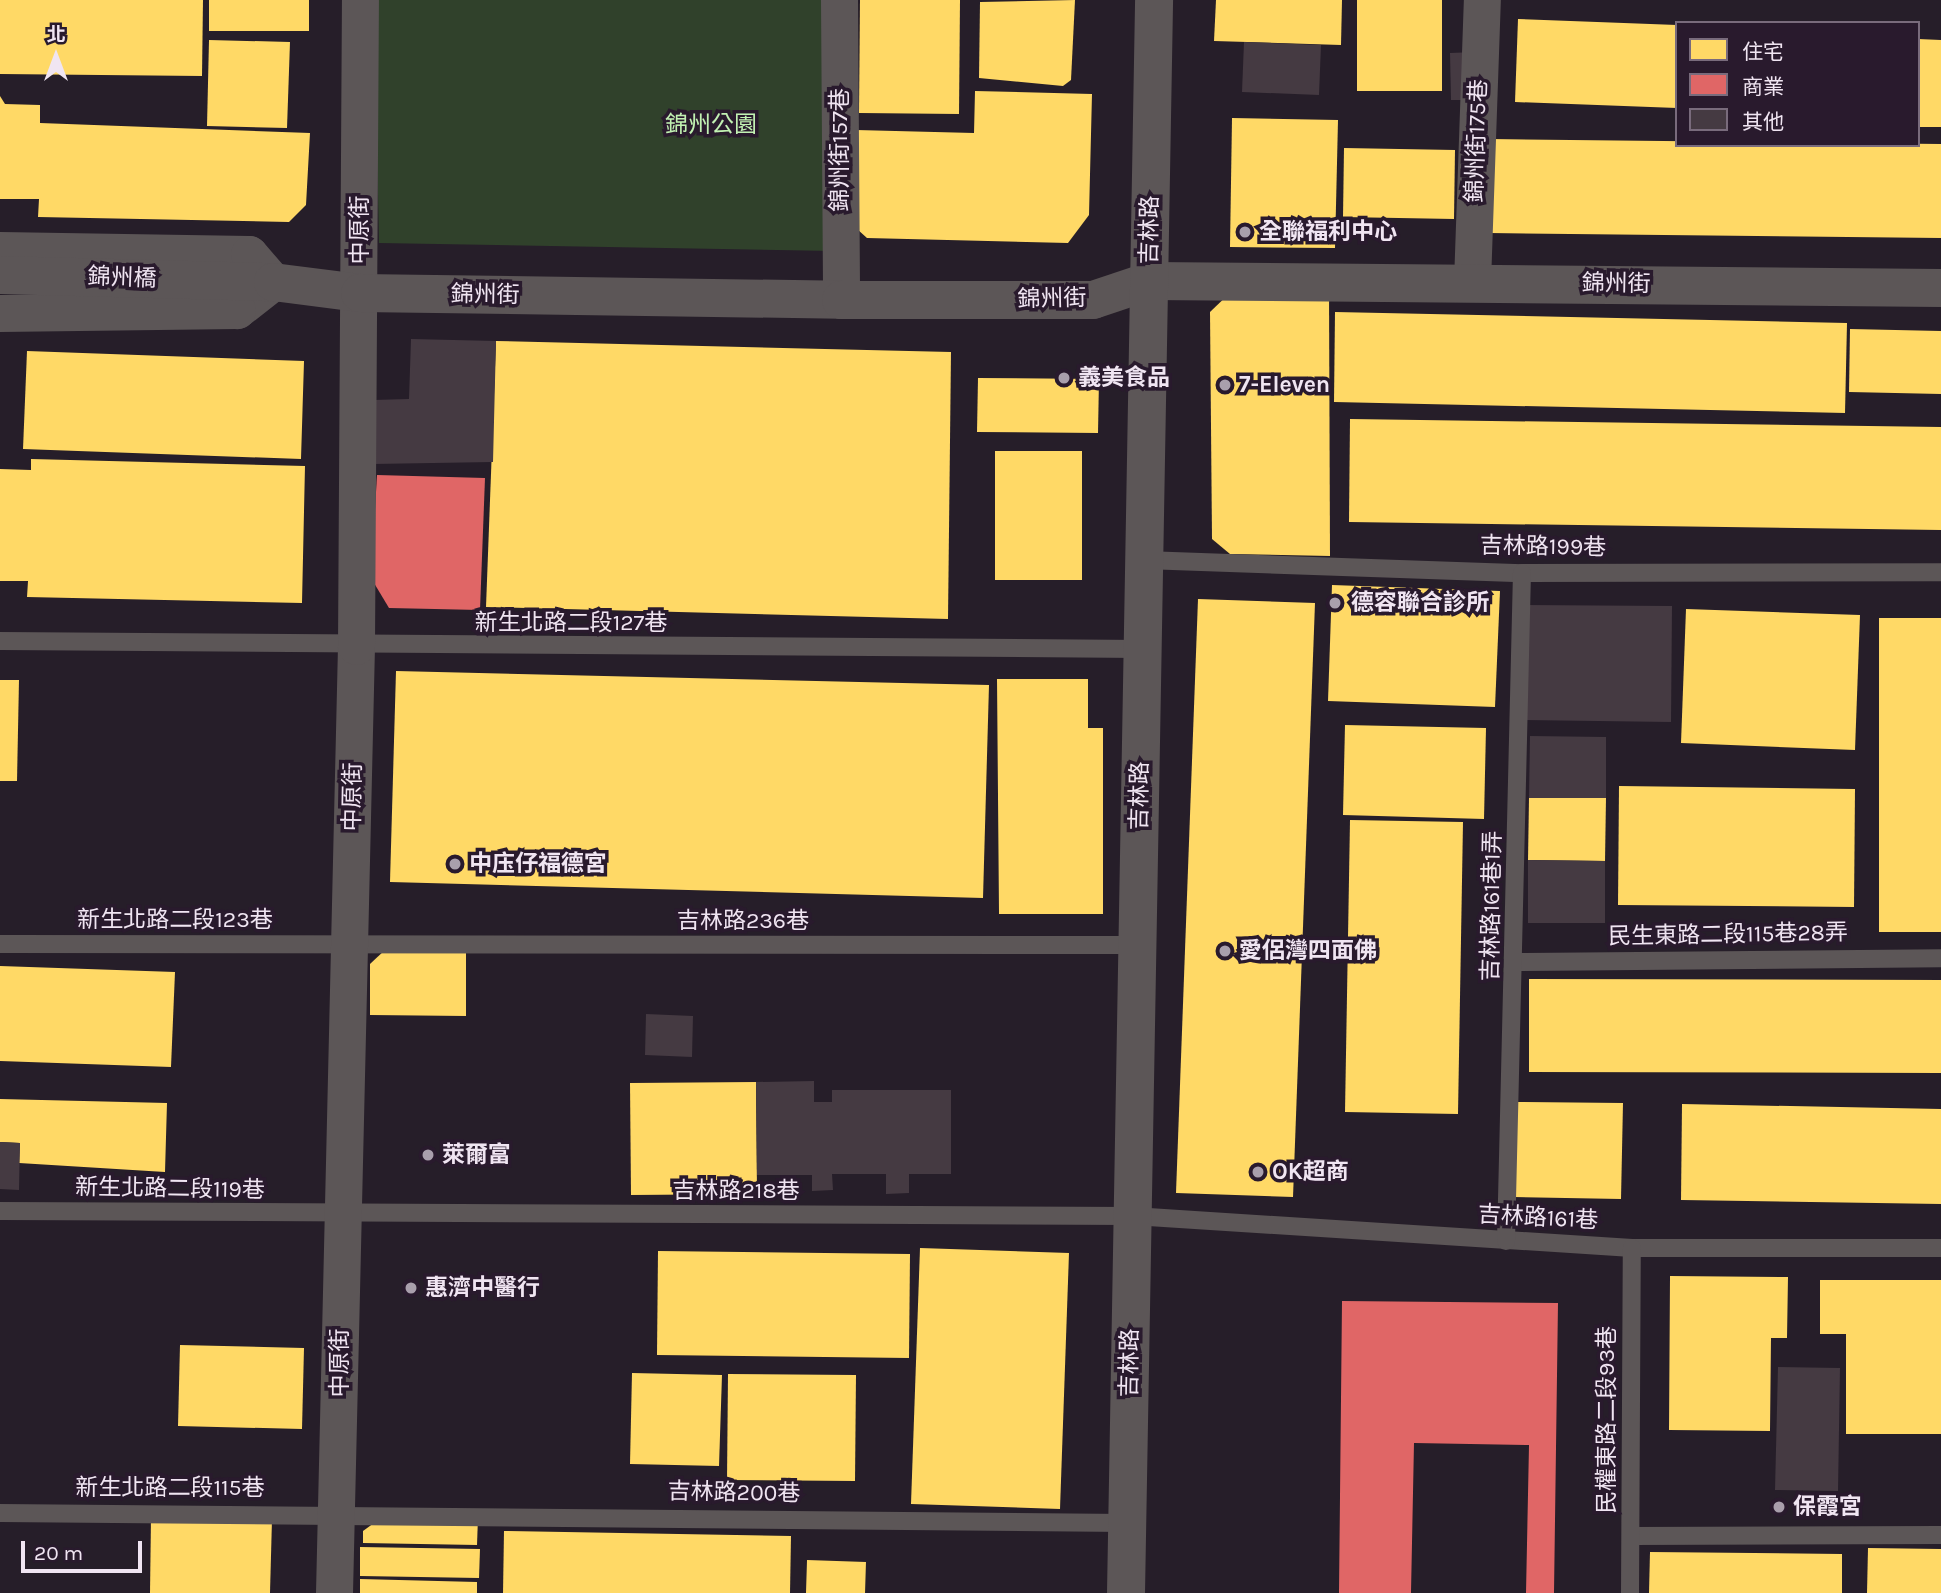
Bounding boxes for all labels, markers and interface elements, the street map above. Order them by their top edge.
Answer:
north arrow [21,21,91,91]
legend [1675,21,1920,147]
text: 北 [46,24,66,46]
text: 住宅 [1742,40,1784,64]
text: 商業 [1742,75,1784,99]
street label: 錦州街175巷 [1461,79,1493,203]
street label: 錦州街157巷 [826,88,854,212]
text: 其他 [1742,110,1784,134]
park label: 錦州公園 [665,111,757,139]
street label: 吉林路 [1136,195,1164,265]
street label: 中原街 [346,196,374,264]
place label: 全聯福利中心 [1259,218,1397,246]
marker: 全聯福利中心 [1237,224,1253,240]
street label: 錦州橋 [87,263,157,293]
street label: 錦州街 [1581,270,1651,298]
street label: 錦州街 [450,281,520,309]
street label: 錦州街 [1017,285,1087,313]
place label: 義美食品 [1078,364,1170,392]
marker: 義美食品 [1056,370,1072,386]
place label: 7-Eleven [1239,371,1330,399]
marker: 7-Eleven [1217,377,1233,393]
street label: 吉林路199巷 [1480,532,1606,562]
place label: 德容聯合診所 [1351,589,1489,617]
marker: 德容聯合診所 [1325,593,1345,613]
street label: 新生北路二段127巷 [475,609,667,637]
street label: 吉林路 [1126,761,1154,831]
street label: 中原街 [339,762,367,832]
street label: 吉林路161巷1弄 [1477,830,1507,982]
place label: 中庒仔福德宮 [469,850,607,878]
marker: 中庒仔福德宮 [447,856,463,872]
street label: 新生北路二段123巷 [77,906,273,934]
street label: 吉林路236巷 [677,907,809,935]
street label: 民生東路二段115巷28弄 [1608,919,1848,951]
place label: 愛侶灣四面佛 [1239,937,1377,965]
marker: 愛侶灣四面佛 [1217,943,1233,959]
place label: 萊爾富 [442,1141,511,1169]
marker: 萊爾富 [420,1147,436,1163]
place label: OK超商 [1272,1158,1349,1186]
marker: OK超商 [1250,1164,1266,1180]
street label: 新生北路二段119巷 [75,1174,265,1204]
street label: 吉林路218巷 [672,1177,800,1205]
street label: 吉林路161巷 [1477,1201,1599,1235]
place label: 惠濟中醫行 [425,1274,540,1302]
marker: 惠濟中醫行 [403,1280,419,1296]
street label: 民權東路二段93巷 [1593,1326,1621,1514]
street label: 吉林路 [1116,1328,1144,1398]
street label: 中原街 [326,1329,354,1397]
street label: 新生北路二段115巷 [75,1474,265,1502]
street label: 吉林路200巷 [667,1478,801,1508]
place label: 保霞宮 [1793,1493,1862,1521]
marker: 保霞宮 [1771,1499,1787,1515]
scale bar [24,1526,145,1570]
text: 20 m [34,1541,83,1565]

